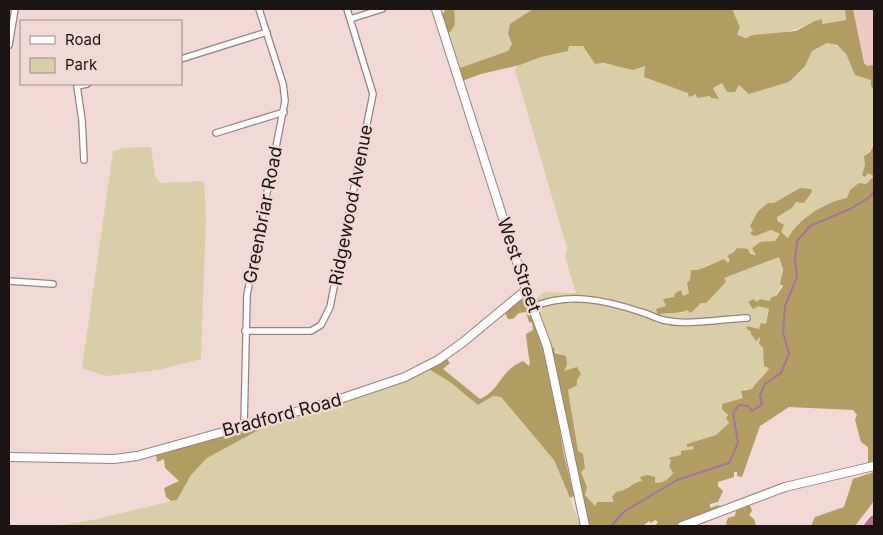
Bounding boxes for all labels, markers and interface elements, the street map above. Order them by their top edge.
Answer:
legend [20,20,182,85]
text: Road [65,30,101,49]
text: Park [65,55,98,74]
street label: Ridgewood Avenue [325,123,376,287]
street label: Greenbriar Road [239,145,286,285]
street label: West Street [494,215,545,315]
street label: Bradford Road [220,389,344,441]

